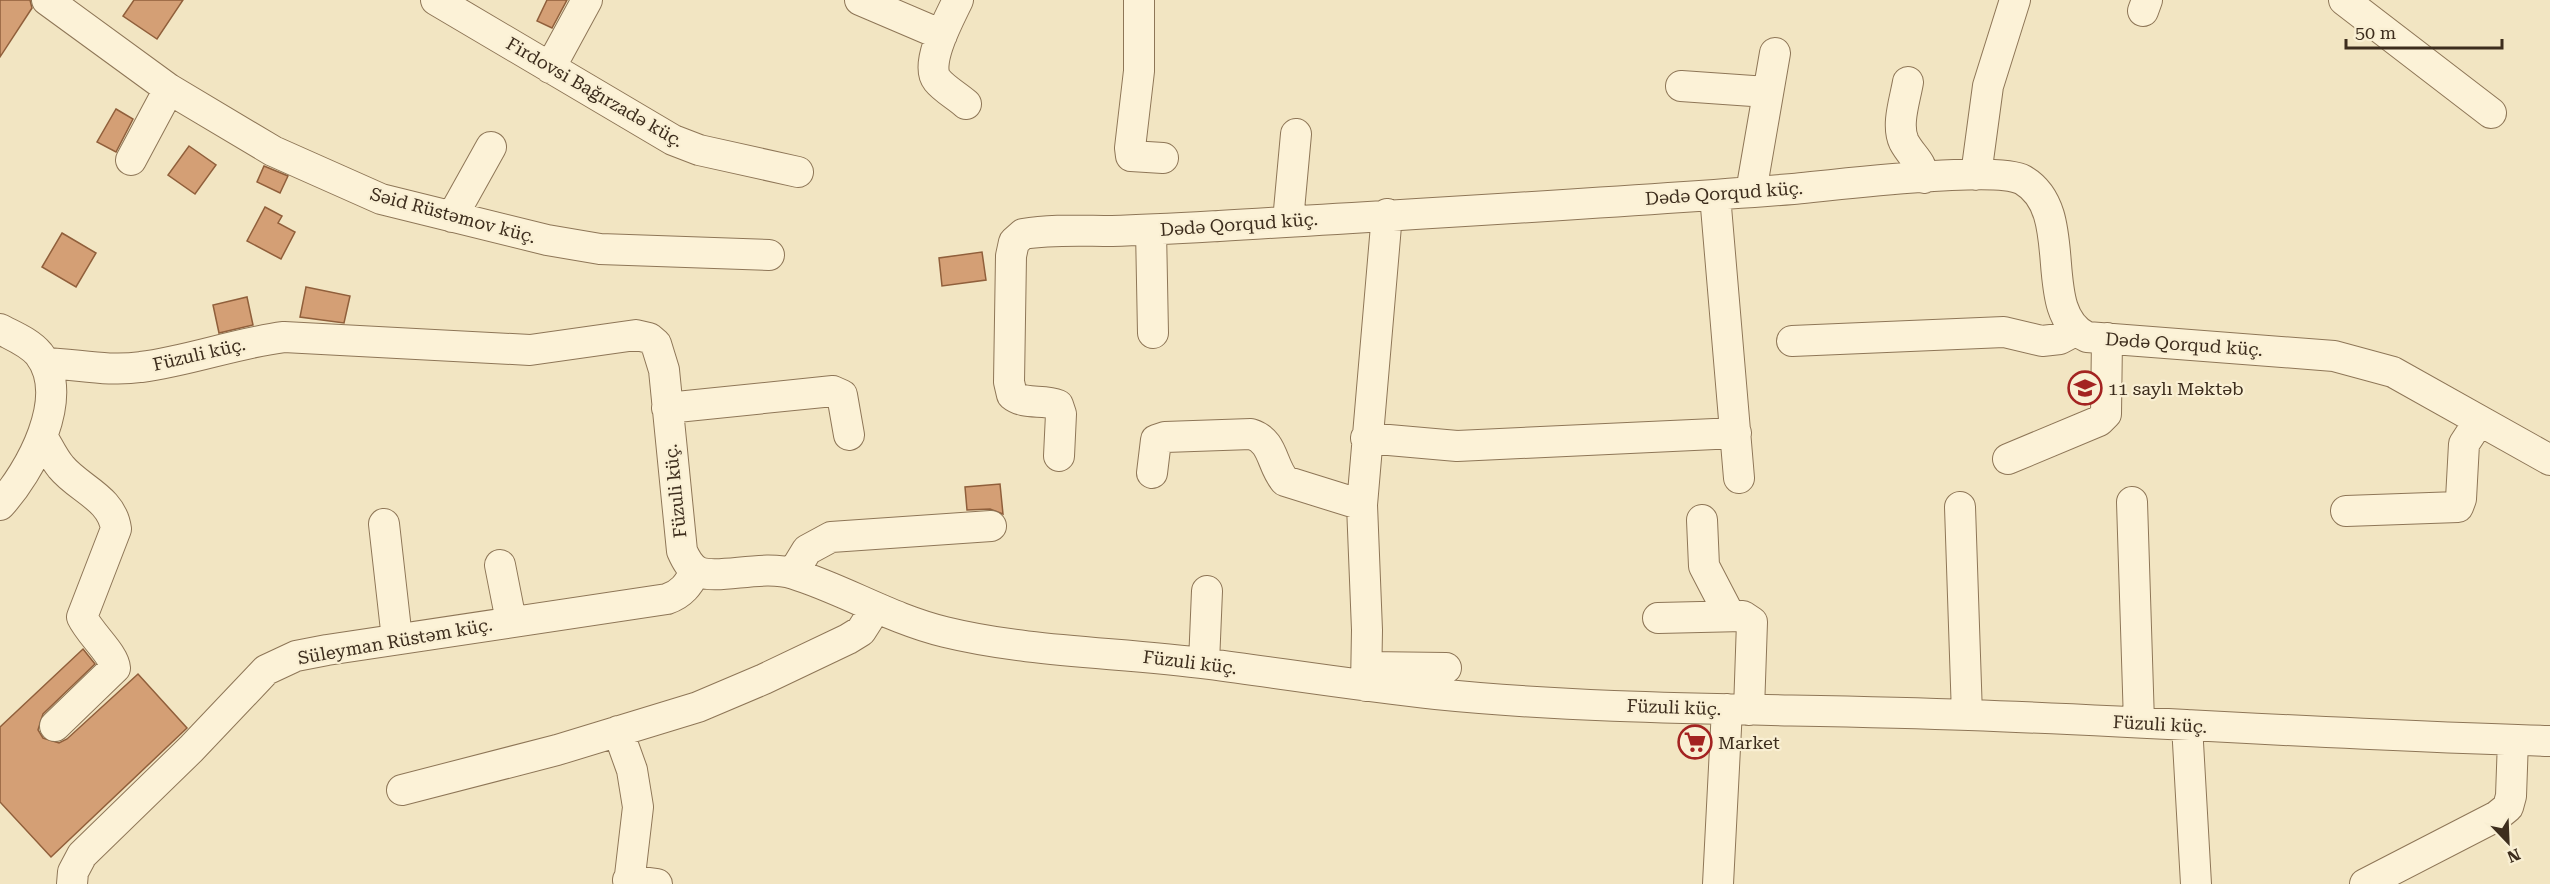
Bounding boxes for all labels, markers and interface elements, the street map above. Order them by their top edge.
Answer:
scale bar [2346,12,2502,50]
text: 50 m [2355,22,2396,43]
street label: Firdovsi Bağırzadə küç. [503,33,687,151]
street label: Dədə Qorqud küç. [1644,177,1804,209]
street label: Səid Rüstəmov küç. [368,183,538,247]
street label: Dədə Qorqud küç. [1159,208,1319,240]
street label: Dədə Qorqud küç. [2104,328,2264,360]
street label: Füzuli küç. [151,333,247,375]
school or university icon: 11 saylı Məktəb [2067,370,2103,406]
place label: 11 saylı Məktəb [2108,378,2244,399]
street label: Füzuli küç. [660,443,690,539]
street label: Süleyman Rüstəm küç. [296,614,494,668]
street label: Füzuli küç. [1142,646,1238,678]
street label: Füzuli küç. [1626,695,1722,719]
street label: Füzuli küç. [2112,711,2208,737]
supermarket icon: Market [1677,724,1713,760]
place label: Market [1718,732,1780,753]
north arrow [2478,812,2538,872]
text: N [2504,844,2523,867]

